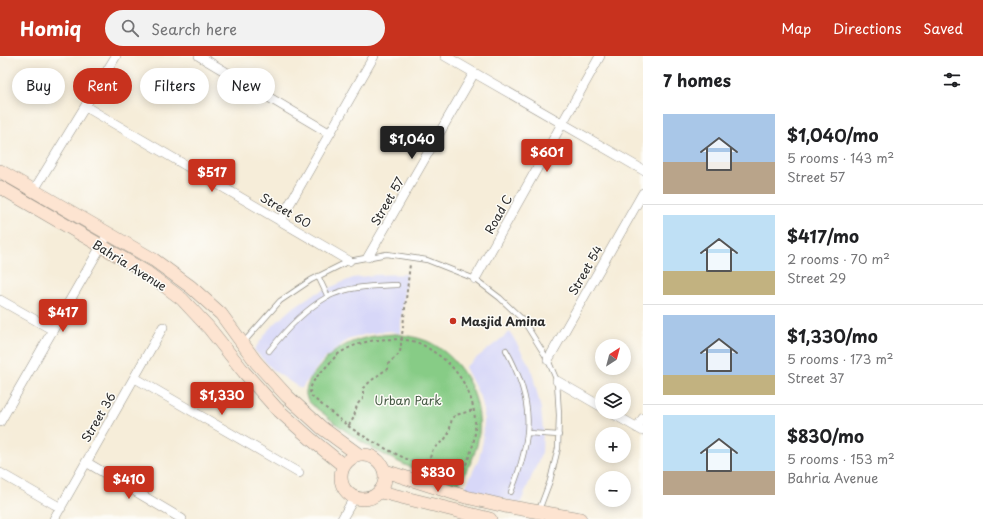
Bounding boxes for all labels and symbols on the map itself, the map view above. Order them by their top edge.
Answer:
pin: $1,040 [379,126,445,160]
pin: $601 [523,139,571,173]
pin: $517 [188,159,236,193]
street label: Street 57 [366,173,408,229]
street label: Street 60 [257,188,315,232]
street label: Road C [480,191,516,237]
street label: Bahria Avenue [89,235,171,295]
street label: Street 54 [563,242,607,298]
pin: $417 [39,299,87,333]
place label: Masjid Amina [461,312,546,330]
marker: Masjid Amina [448,316,458,326]
north arrow [595,339,631,375]
pin: $1,330 [189,382,255,416]
street label: Street 36 [76,389,120,445]
park label: Urban Park [374,391,442,409]
pin: $830 [414,459,462,493]
pin: $410 [105,466,153,500]

